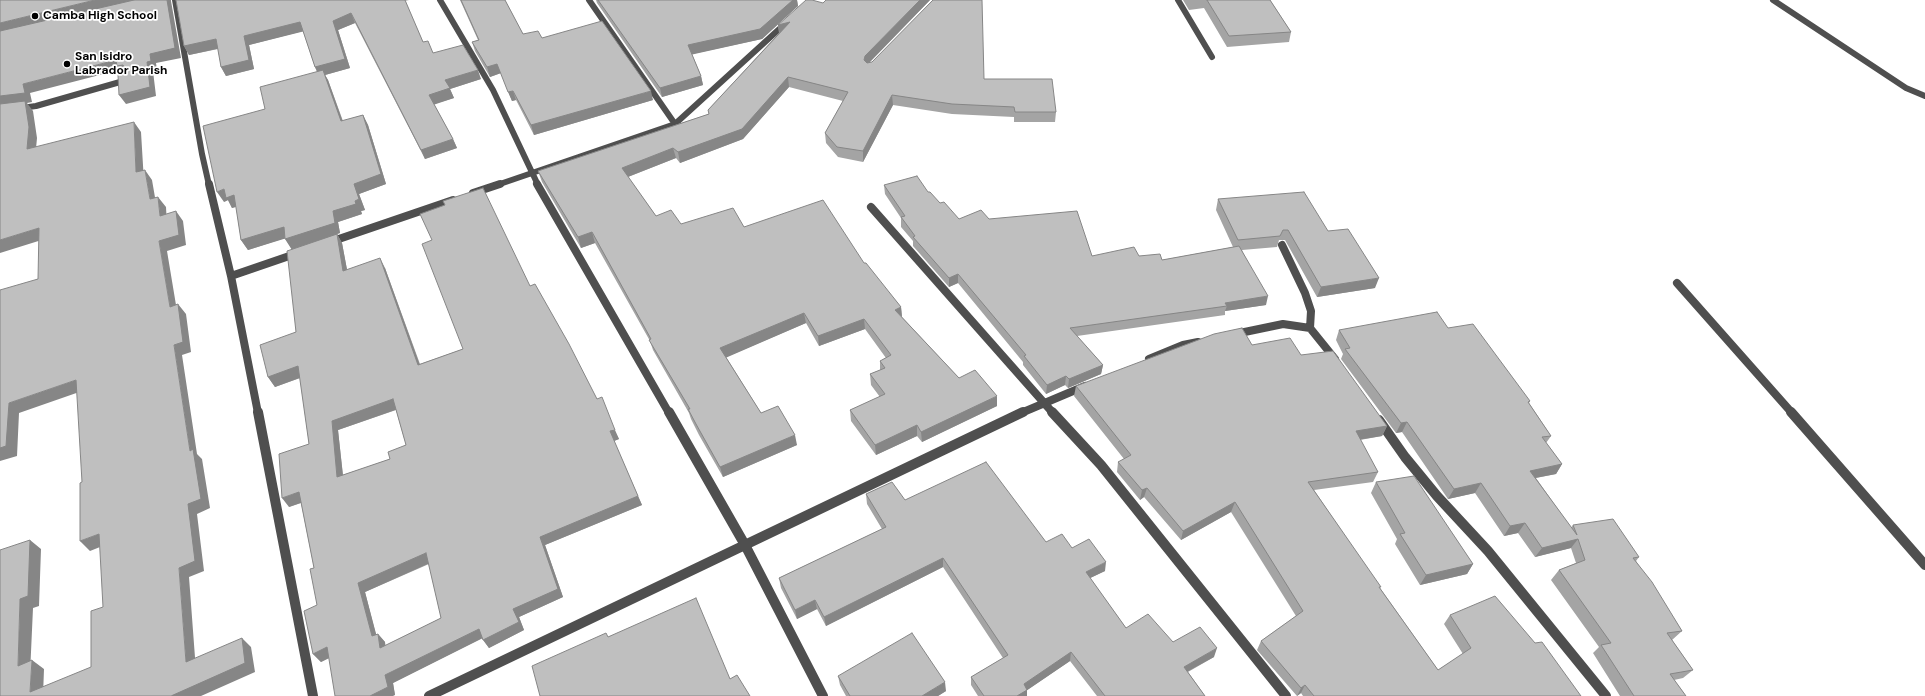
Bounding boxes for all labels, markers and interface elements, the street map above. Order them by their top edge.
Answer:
place label: Camba High School [43,9,157,23]
marker: Camba High School [30,11,40,21]
place label: San Isidro Labrador Parish [75,50,167,78]
marker: San Isidro Labrador Parish [62,59,72,69]

